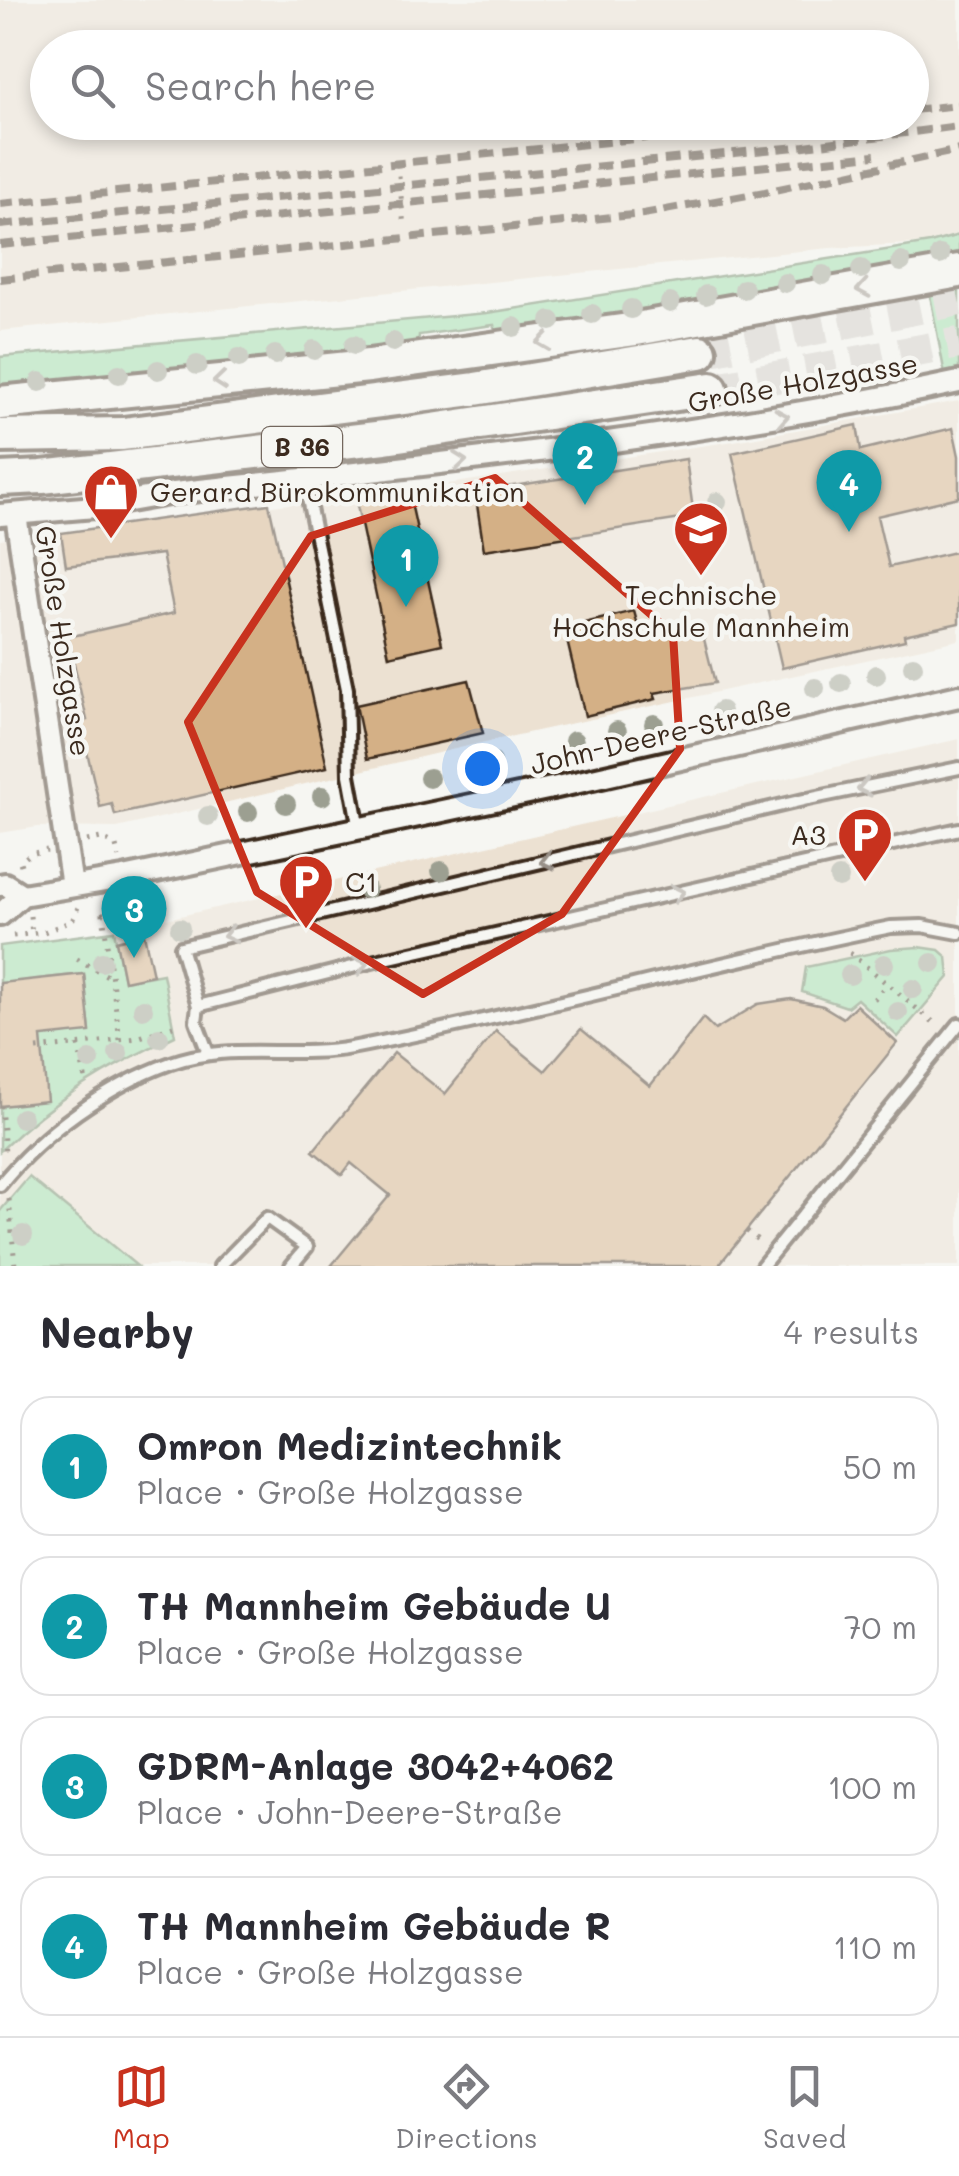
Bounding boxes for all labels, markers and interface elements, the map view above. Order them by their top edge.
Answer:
search box [30,30,929,140]
icon: search [65,58,120,113]
text: Search here [145,60,376,110]
one-way arrow [855,278,871,299]
one-way arrow [534,331,550,352]
street label: Große Holzgasse [685,344,921,420]
one-way arrow [212,370,228,392]
one-way arrow [774,407,790,428]
pin: 2 [552,422,618,505]
road number: B 36 [262,427,342,467]
one-way arrow [452,450,468,472]
pin: 4 [816,450,882,532]
shop icon: Gerard Bürokommunikation [81,462,141,541]
place label: Gerard Bürokommunikation [150,473,525,509]
school or university icon: Technische Hochschule Mannheim [671,499,731,578]
street label: Große Holzgasse [28,523,100,759]
pin: 1 [374,524,438,607]
place label: Technische Hochschule Mannheim [552,576,850,644]
street label: John-Deere-Straße [527,686,795,782]
your location [457,743,508,794]
one-way arrow [855,776,872,797]
parking icon: A3 [835,805,895,884]
place label: A3 [790,816,826,852]
one-way arrow [539,849,556,870]
parking icon: C1 [276,852,336,931]
place label: C1 [345,863,378,899]
pin: 3 [102,876,166,958]
one-way arrow [669,883,686,904]
one-way arrow [222,923,239,944]
one-way arrow [352,955,369,976]
text: Nearby [40,1304,194,1359]
text: 4 results [783,1310,919,1352]
text: Omron Medizintechnik [137,1420,562,1470]
text: 1 [67,1445,82,1487]
text: 50 m [843,1445,917,1487]
text: Place · Große Holzgasse [137,1470,524,1512]
text: TH Mannheim Gebäude U [137,1580,611,1630]
text: 2 [66,1605,83,1647]
text: 70 m [844,1605,917,1647]
text: Place · Große Holzgasse [137,1630,524,1672]
text: GDRM-Anlage 3042+4062 [137,1740,614,1790]
text: 3 [65,1765,84,1807]
text: 100 m [827,1765,917,1807]
text: Place · John-Deere-Straße [137,1790,563,1832]
text: TH Mannheim Gebäude R [137,1900,611,1950]
text: 4 [64,1925,85,1967]
text: 110 m [833,1925,917,1967]
text: Place · Große Holzgasse [137,1950,524,1992]
tab: Map [113,2059,170,2155]
tab: Directions [395,2059,538,2155]
tab: Saved [763,2059,846,2155]

